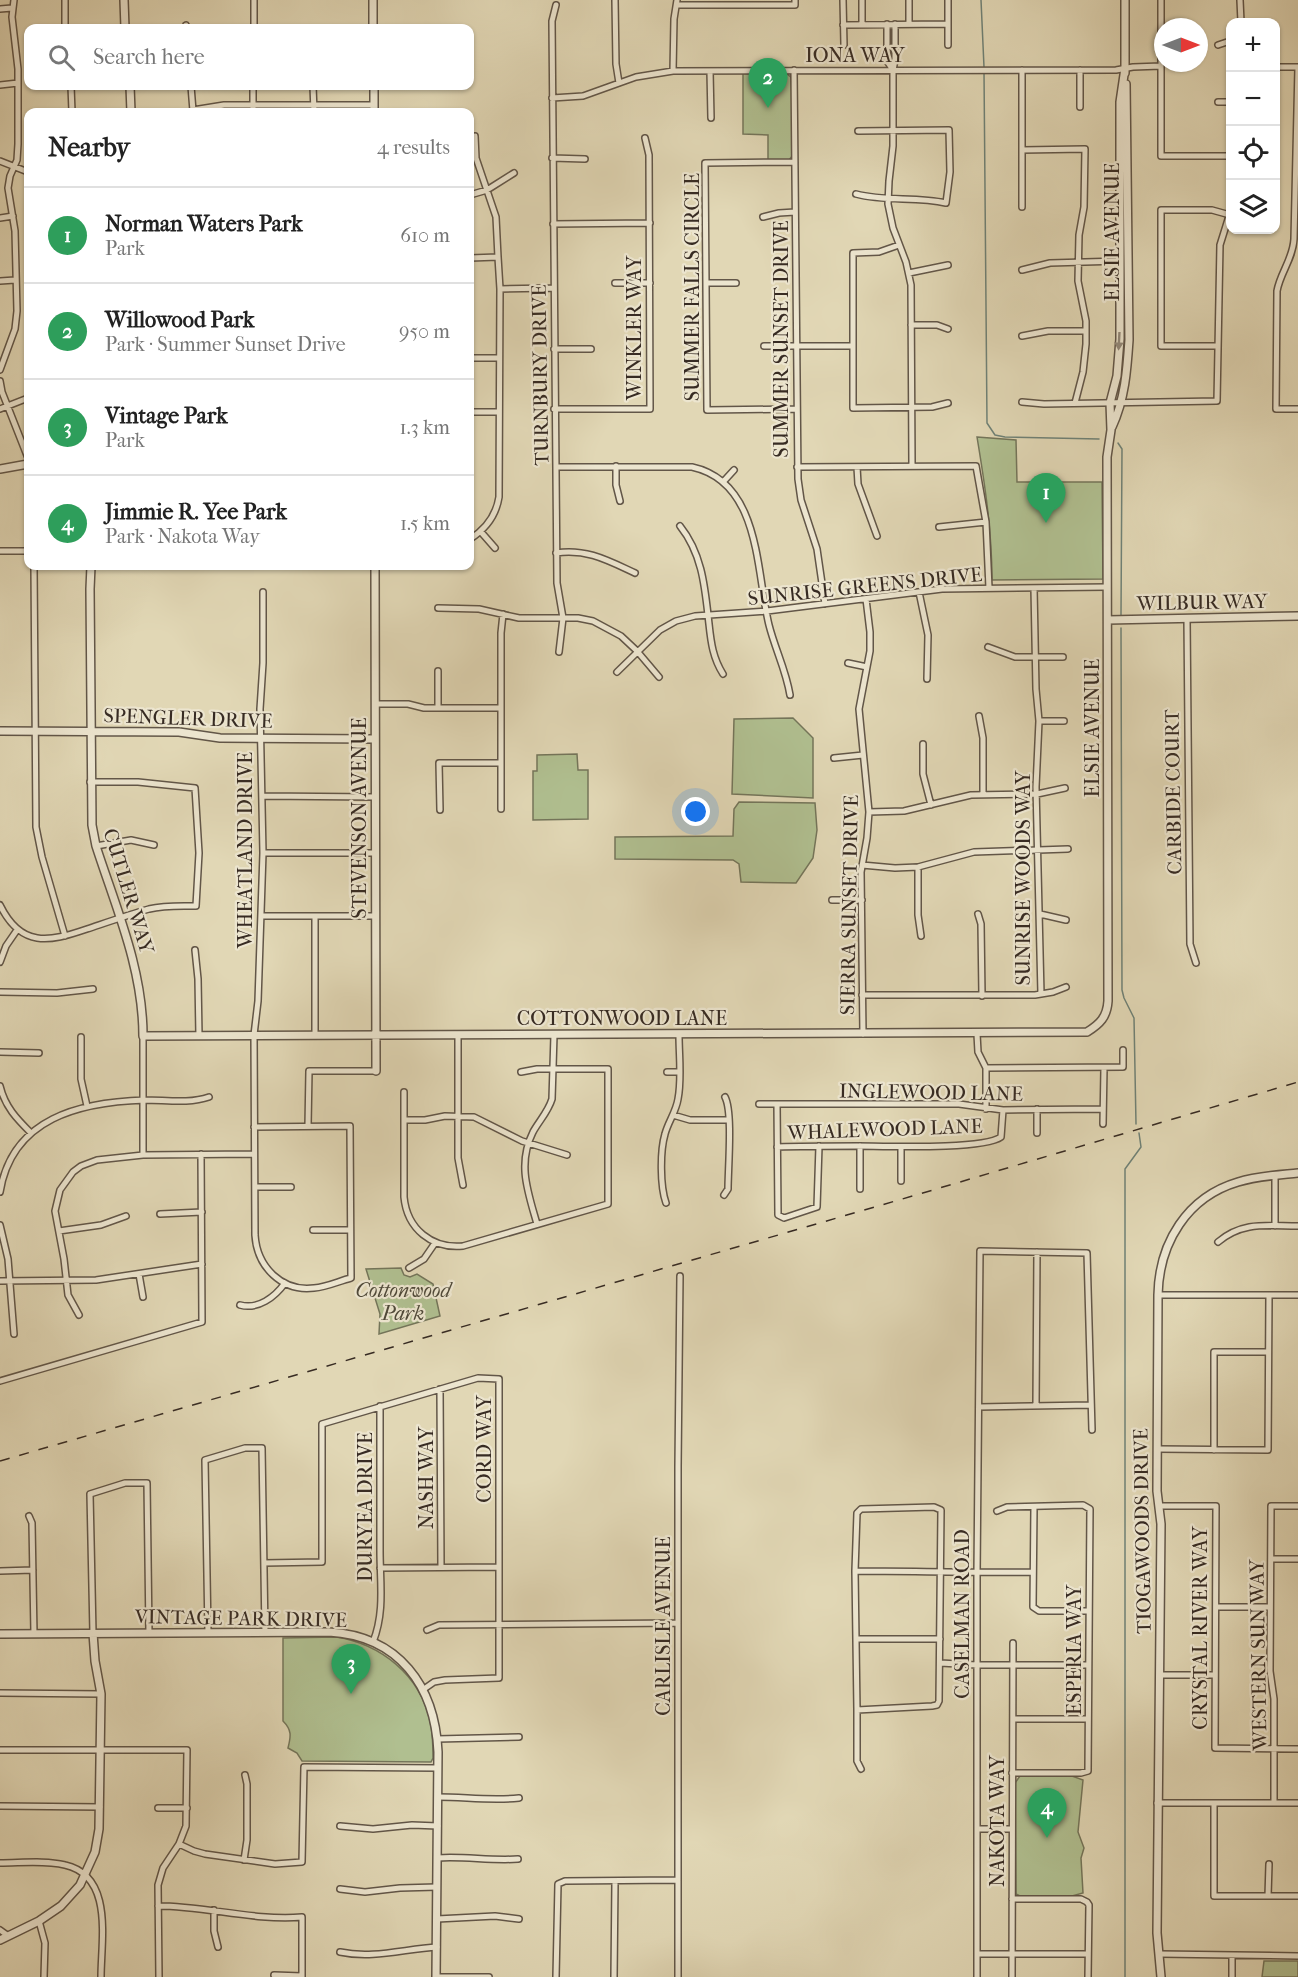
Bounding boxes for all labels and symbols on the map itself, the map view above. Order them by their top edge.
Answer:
north arrow [1154,18,1208,72]
street label: IONA WAY [805,44,906,67]
pin: 2 [748,58,788,108]
street label: ELSIE AVENUE [1101,163,1124,301]
street label: SUMMER FALLS CIRCLE [681,173,704,401]
street label: SUMMER SUNSET DRIVE [770,220,793,458]
street label: WINKLER WAY [623,254,646,401]
street label: TURNBURY DRIVE [527,284,554,466]
one-way arrow [1115,331,1124,350]
pin: 1 [1026,474,1066,523]
street label: SUNRISE GREENS DRIVE [747,563,983,610]
street label: WILBUR WAY [1135,590,1269,615]
street label: ELSIE AVENUE [1081,659,1104,797]
street label: SPENGLER DRIVE [103,704,273,733]
street label: CARBIDE COURT [1161,709,1186,875]
street label: STEVENSON AVENUE [348,717,371,919]
street label: WHEATLAND DRIVE [234,752,257,949]
street label: SUNRISE WOODS WAY [1012,769,1035,985]
street label: SIERRA SUNSET DRIVE [836,795,863,1015]
your location [681,797,710,826]
street label: CUTLER WAY [99,826,159,958]
street label: COTTONWOOD LANE [517,1007,727,1030]
street label: INGLEWOOD LANE [839,1079,1023,1106]
street label: WHALEWOOD LANE [786,1115,983,1144]
park label: Cottonwood Park [355,1279,453,1325]
street label: CORD WAY [473,1394,496,1503]
street label: NASH WAY [415,1425,438,1529]
street label: TIOGAWOODS DRIVE [1129,1428,1156,1634]
street label: DURYEA DRIVE [354,1432,377,1582]
street label: CRYSTAL RIVER WAY [1189,1525,1212,1730]
street label: CASELMAN ROAD [951,1529,974,1699]
street label: CARLISLE AVENUE [652,1536,675,1716]
street label: WESTERN SUN WAY [1245,1558,1272,1752]
street label: ESPERIA WAY [1063,1583,1086,1715]
street label: VINTAGE PARK DRIVE [134,1605,347,1632]
pin: 3 [332,1644,370,1694]
street label: NAKOTA WAY [986,1754,1009,1887]
pin: 4 [1028,1788,1066,1838]

